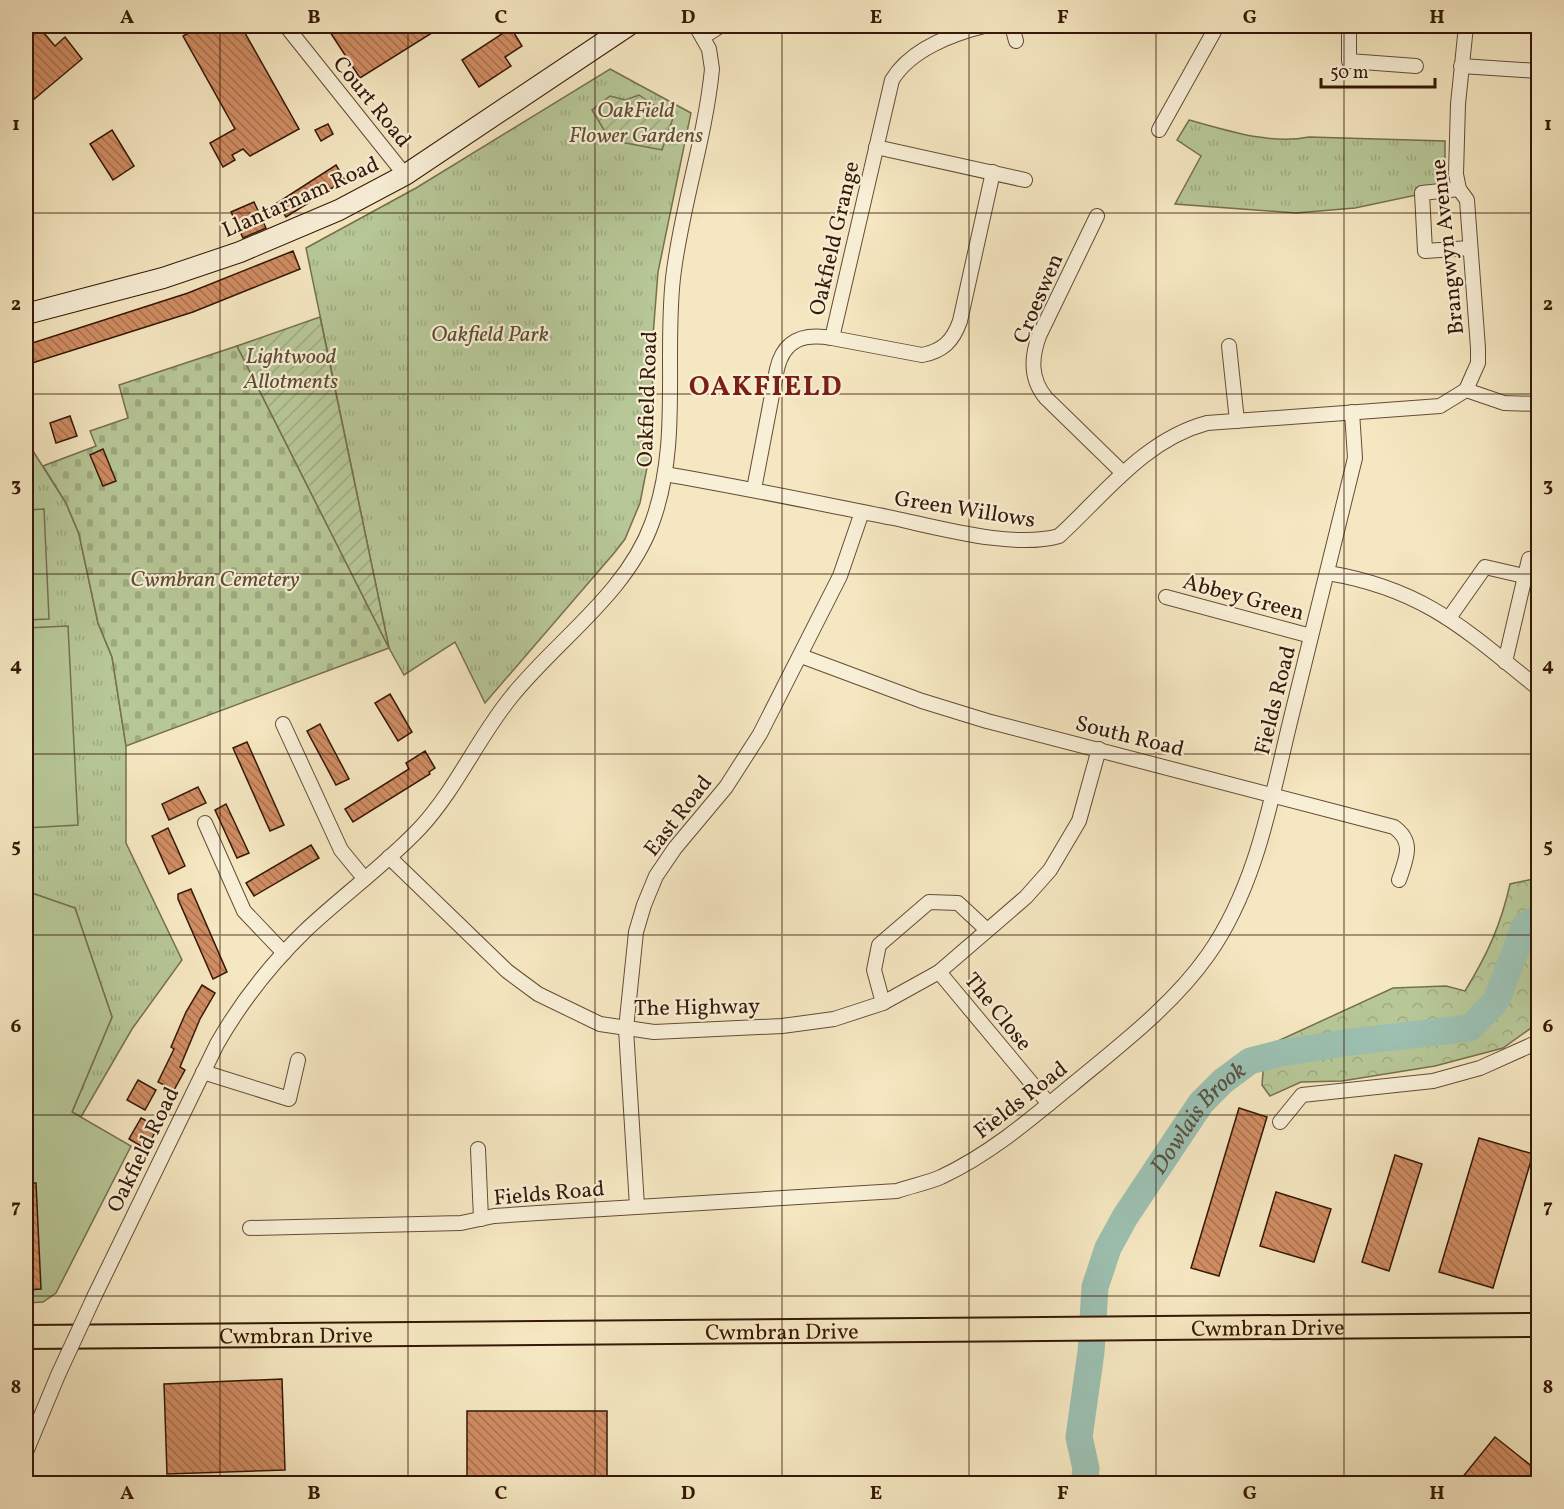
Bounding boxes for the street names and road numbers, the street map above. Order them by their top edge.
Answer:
street label: Court Road [325,50,418,155]
street label: Llantarnam Road [218,150,384,247]
street label: Brangwyn Avenue [1424,157,1473,336]
street label: Oakfield Grange [803,158,868,319]
street label: Croeswen [1006,249,1072,349]
street label: Oakfield Road [631,330,666,468]
street label: Green Willows [892,484,1037,537]
street label: Abbey Green [1179,567,1307,629]
street label: Fields Road [1248,643,1305,758]
street label: South Road [1072,709,1187,766]
street label: East Road [637,769,721,864]
street label: The Close [956,967,1038,1058]
street label: The Highway [634,992,761,1025]
street label: Fields Road [968,1055,1075,1147]
street label: Oakfield Road [100,1082,188,1218]
street label: Fields Road [492,1174,606,1215]
street label: Cwmbran Drive [1191,1314,1345,1346]
street label: Cwmbran Drive [705,1317,859,1350]
street label: Cwmbran Drive [219,1321,373,1353]

